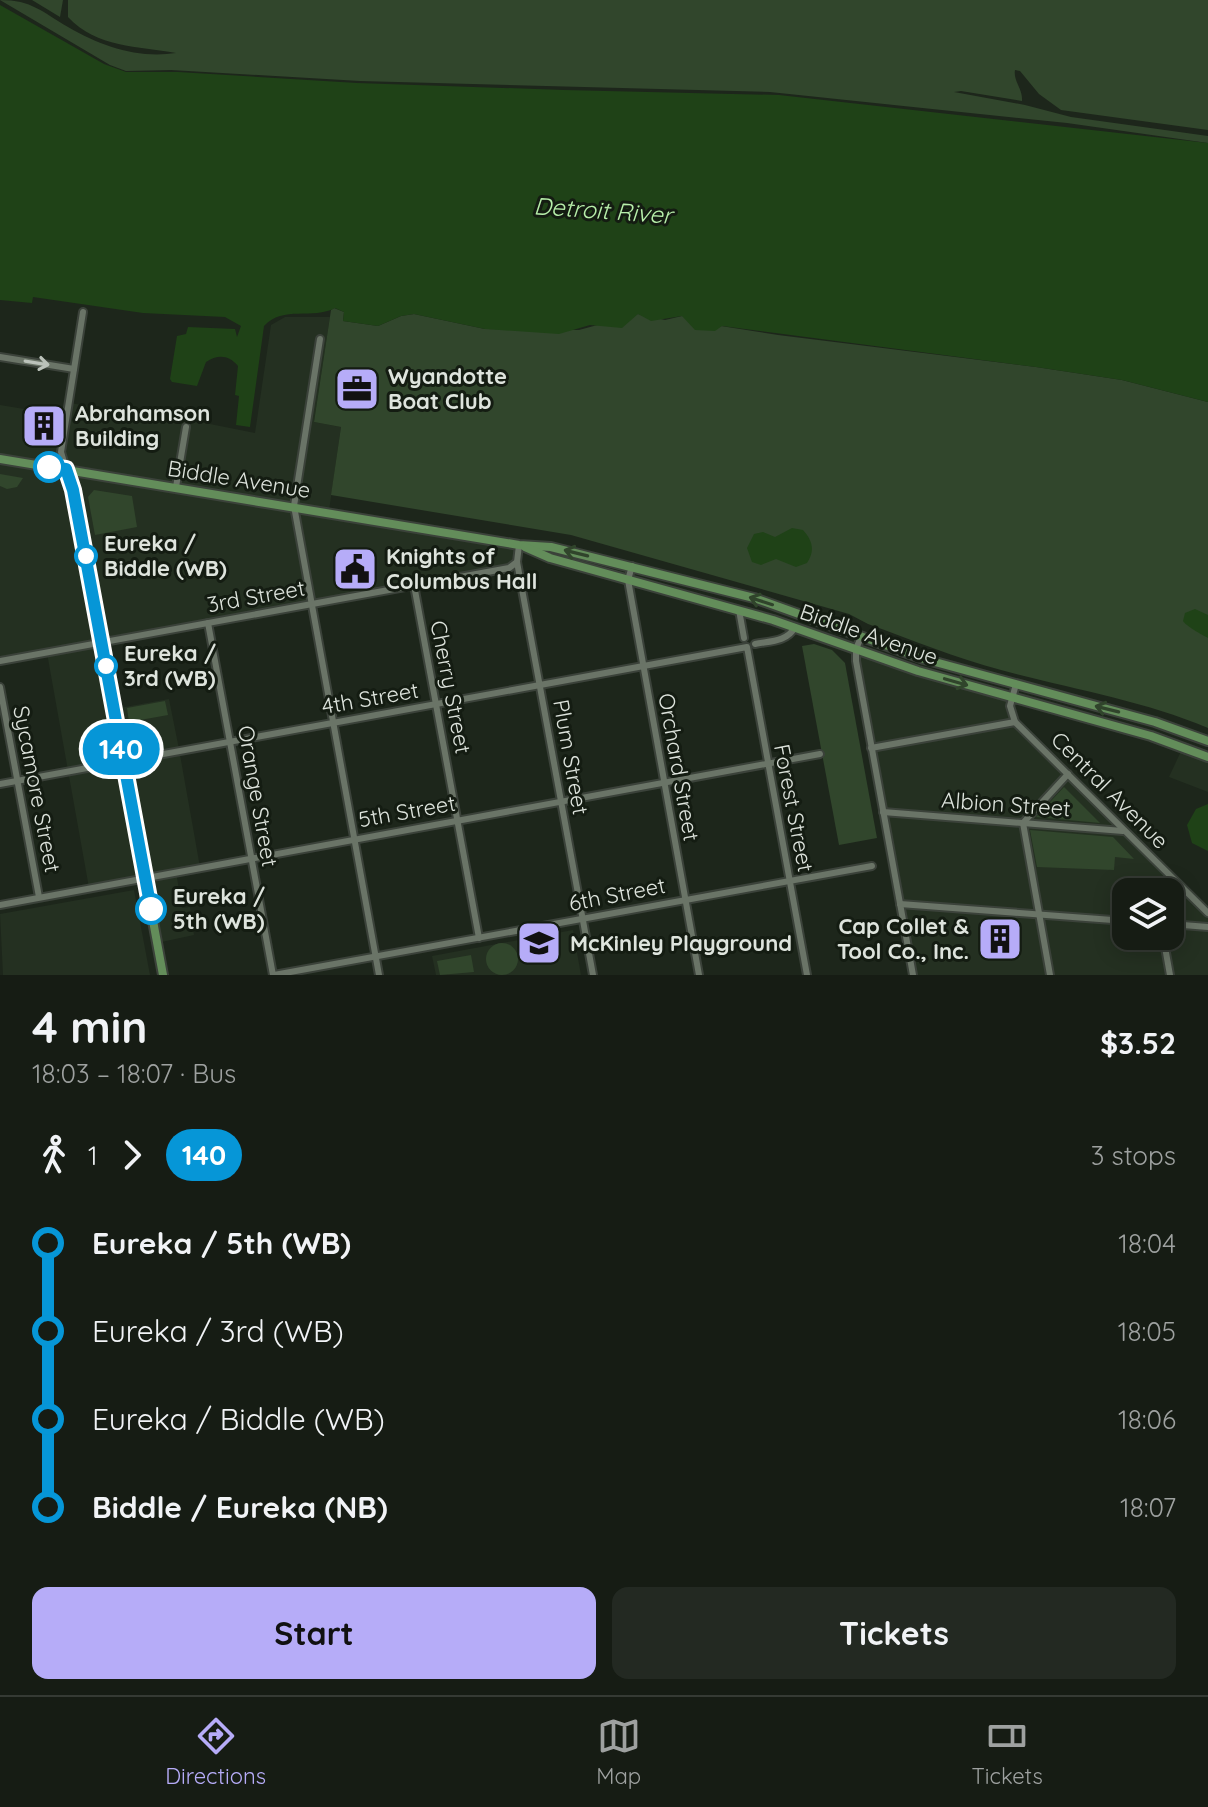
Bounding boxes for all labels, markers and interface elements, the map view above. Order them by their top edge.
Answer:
water label: Detroit River [533,190,676,230]
one-way arrow [24,357,49,372]
place label: Wyandotte Boat Club [388,362,507,415]
office icon: Wyandotte Boat Club [333,365,381,413]
place label: Abrahamson Building [75,399,210,452]
building icon: Abrahamson Building [20,402,68,450]
unlabelled marker [34,452,64,482]
street label: Biddle Avenue [166,454,312,504]
place label: Eureka / Biddle (WB) [104,529,227,582]
place label: Knights of Columbus Hall [386,542,538,595]
one-way arrow [564,544,590,559]
marker: Eureka / Biddle (WB) [75,545,97,567]
public building icon: Knights of Columbus Hall [331,545,379,593]
street label: 3rd Street [205,574,307,618]
one-way arrow [749,593,774,607]
street label: Biddle Avenue [796,597,942,671]
street label: Cherry Street [424,618,478,756]
place label: Eureka / 3rd (WB) [124,639,216,692]
marker: Eureka / 3rd (WB) [95,655,117,677]
one-way arrow [943,675,969,690]
street label: 4th Street [319,676,421,720]
street label: Orchard Street [652,691,706,843]
street label: Plum Street [547,697,595,817]
one-way arrow [1095,701,1120,716]
street label: Sycamore Street [7,703,67,875]
line badge: 140 [75,723,167,775]
street label: Orange Street [232,723,284,869]
street label: Central Avenue [1045,725,1175,855]
text: 140 [99,731,143,766]
street label: Forest Street [768,742,820,874]
street label: Albion Street [940,786,1072,822]
street label: 5th Street [356,789,458,833]
street label: 6th Street [566,871,668,917]
map controls [1112,878,1184,950]
button: layers [1112,878,1184,950]
place label: Eureka / 5th (WB) [173,882,265,935]
marker: Eureka / 5th (WB) [136,894,166,924]
place label: Cap Collet & Tool Co., Inc. [837,912,969,965]
building icon: Cap Collet & Tool Co., Inc. [976,915,1024,963]
school or university icon: McKinley Playground [515,919,563,967]
place label: McKinley Playground [570,929,792,957]
text: 4 min [32,999,147,1054]
text: $3.52 [1100,1024,1176,1062]
text: 18:03 – 18:07 · Bus [32,1057,236,1090]
icon: walk [32,1133,76,1177]
icon: forward [110,1133,154,1177]
text: 140 [182,1137,226,1172]
text: 1 [88,1139,98,1172]
text: 3 stops [1091,1139,1176,1172]
text: Eureka / 5th (WB) [92,1224,351,1262]
text: 18:04 [1118,1227,1176,1260]
text: Eureka / 3rd (WB) [92,1312,344,1350]
text: 18:05 [1118,1315,1176,1348]
text: Eureka / Biddle (WB) [92,1400,385,1438]
text: 18:06 [1118,1403,1176,1436]
text: Biddle / Eureka (NB) [92,1488,388,1526]
text: 18:07 [1120,1491,1176,1524]
button: Start [32,1587,596,1679]
button: Tickets [612,1587,1176,1679]
tab: Directions [165,1714,266,1790]
tab: Map [596,1714,641,1790]
tab: Tickets [972,1714,1043,1790]

